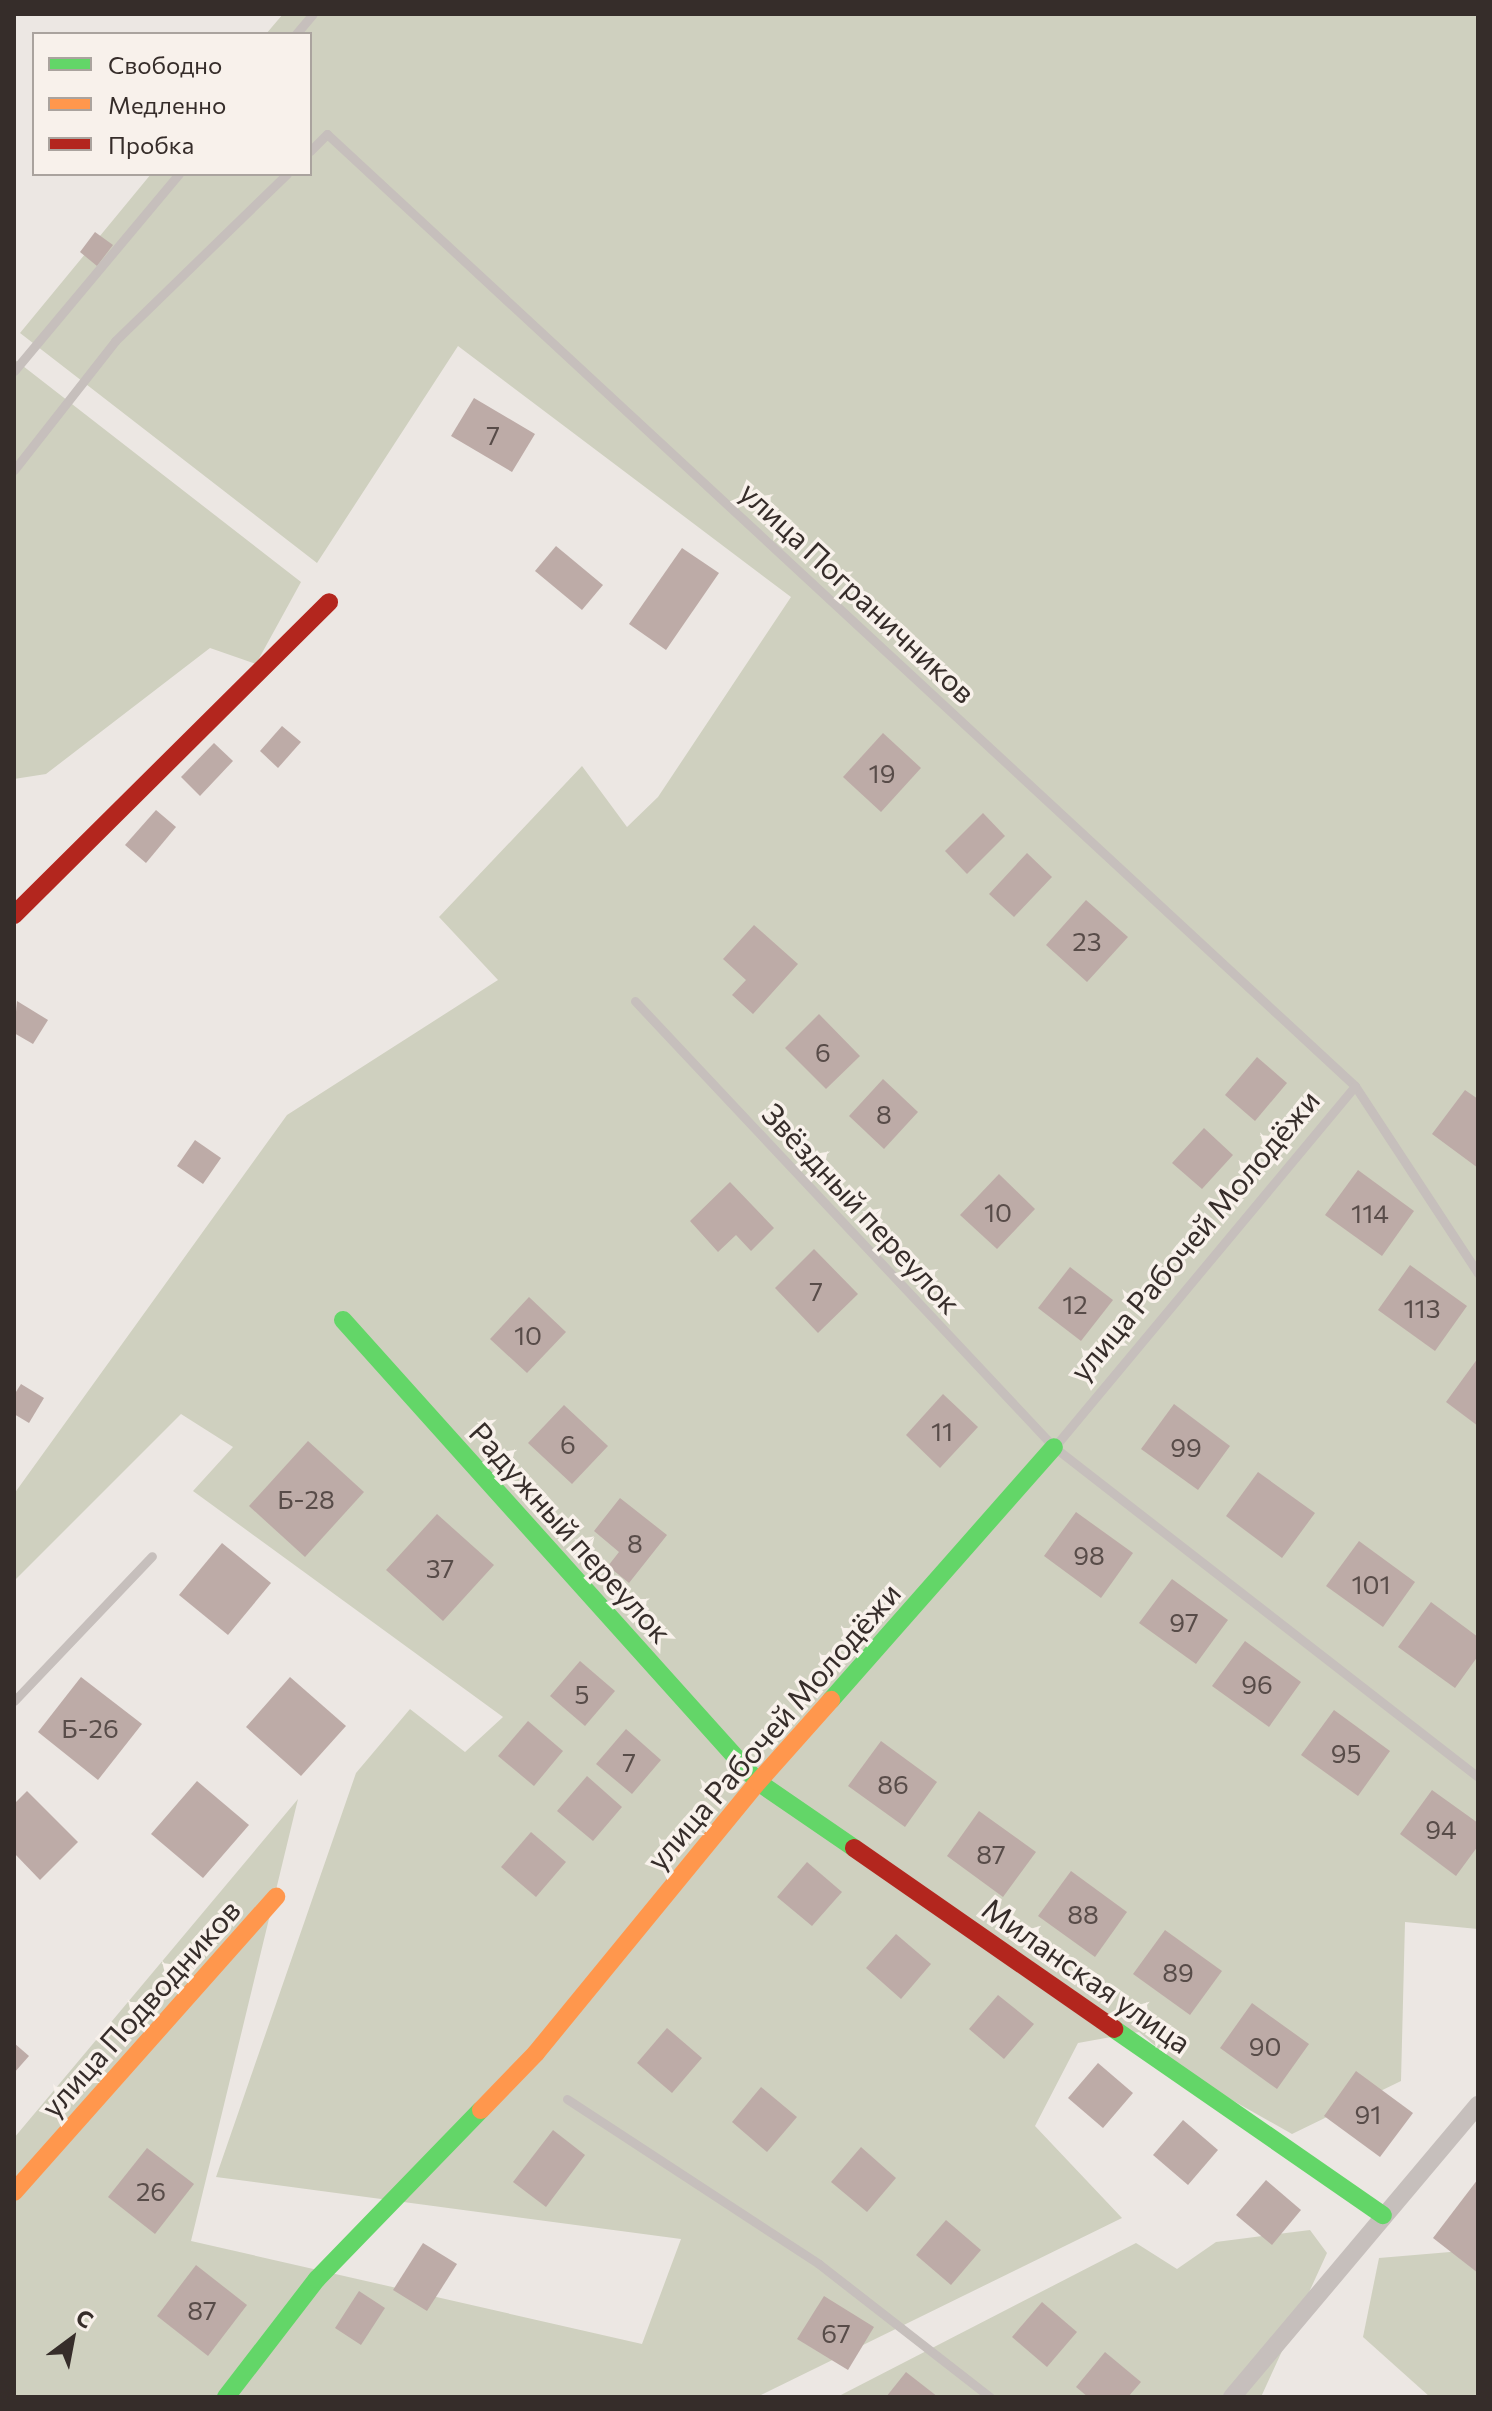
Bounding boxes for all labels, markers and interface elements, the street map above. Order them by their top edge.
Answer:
legend [32,32,312,176]
text: Свободно [108,50,222,79]
text: Медленно [108,90,226,119]
text: Пробка [108,130,194,159]
house number: 7 [486,419,500,451]
street label: улица Пограничников [733,474,983,710]
house number: 19 [869,757,895,789]
house number: 23 [1072,925,1102,957]
house number: 6 [815,1036,831,1068]
street label: улица Рабочей Молодёжи [1062,1082,1326,1388]
street label: Звёздный переулок [755,1095,969,1321]
house number: 8 [876,1098,892,1130]
house number: 10 [984,1196,1012,1228]
house number: 114 [1351,1197,1389,1229]
house number: 7 [809,1275,823,1307]
house number: 12 [1062,1288,1088,1320]
house number: 113 [1403,1292,1441,1324]
house number: 10 [514,1319,542,1351]
street label: Радужный переулок [462,1414,680,1650]
house number: 11 [931,1415,953,1447]
house number: 6 [560,1428,576,1460]
house number: 99 [1170,1431,1202,1463]
house number: Б-28 [277,1483,335,1515]
house number: 8 [627,1527,643,1559]
house number: 98 [1073,1539,1105,1571]
house number: 37 [426,1552,454,1584]
house number: 101 [1351,1568,1391,1600]
street label: улица Рабочей Молодёжи [638,1575,908,1877]
house number: 97 [1169,1606,1199,1638]
house number: 96 [1241,1668,1273,1700]
house number: 5 [575,1678,589,1710]
house number: Б-26 [61,1712,119,1744]
house number: 95 [1331,1737,1361,1769]
house number: 7 [622,1746,636,1778]
house number: 86 [877,1768,909,1800]
house number: 94 [1425,1813,1457,1845]
house number: 87 [976,1838,1006,1870]
street label: Миланская улица [976,1890,1198,2060]
street label: улица Подводников [33,1892,247,2124]
house number: 88 [1067,1898,1099,1930]
house number: 89 [1162,1956,1194,1988]
house number: 90 [1249,2030,1281,2062]
house number: 91 [1355,2098,1381,2130]
house number: 26 [136,2175,166,2207]
house number: 87 [187,2294,217,2326]
north arrow [32,2299,112,2379]
text: С [71,2303,99,2334]
house number: 67 [821,2317,851,2349]

